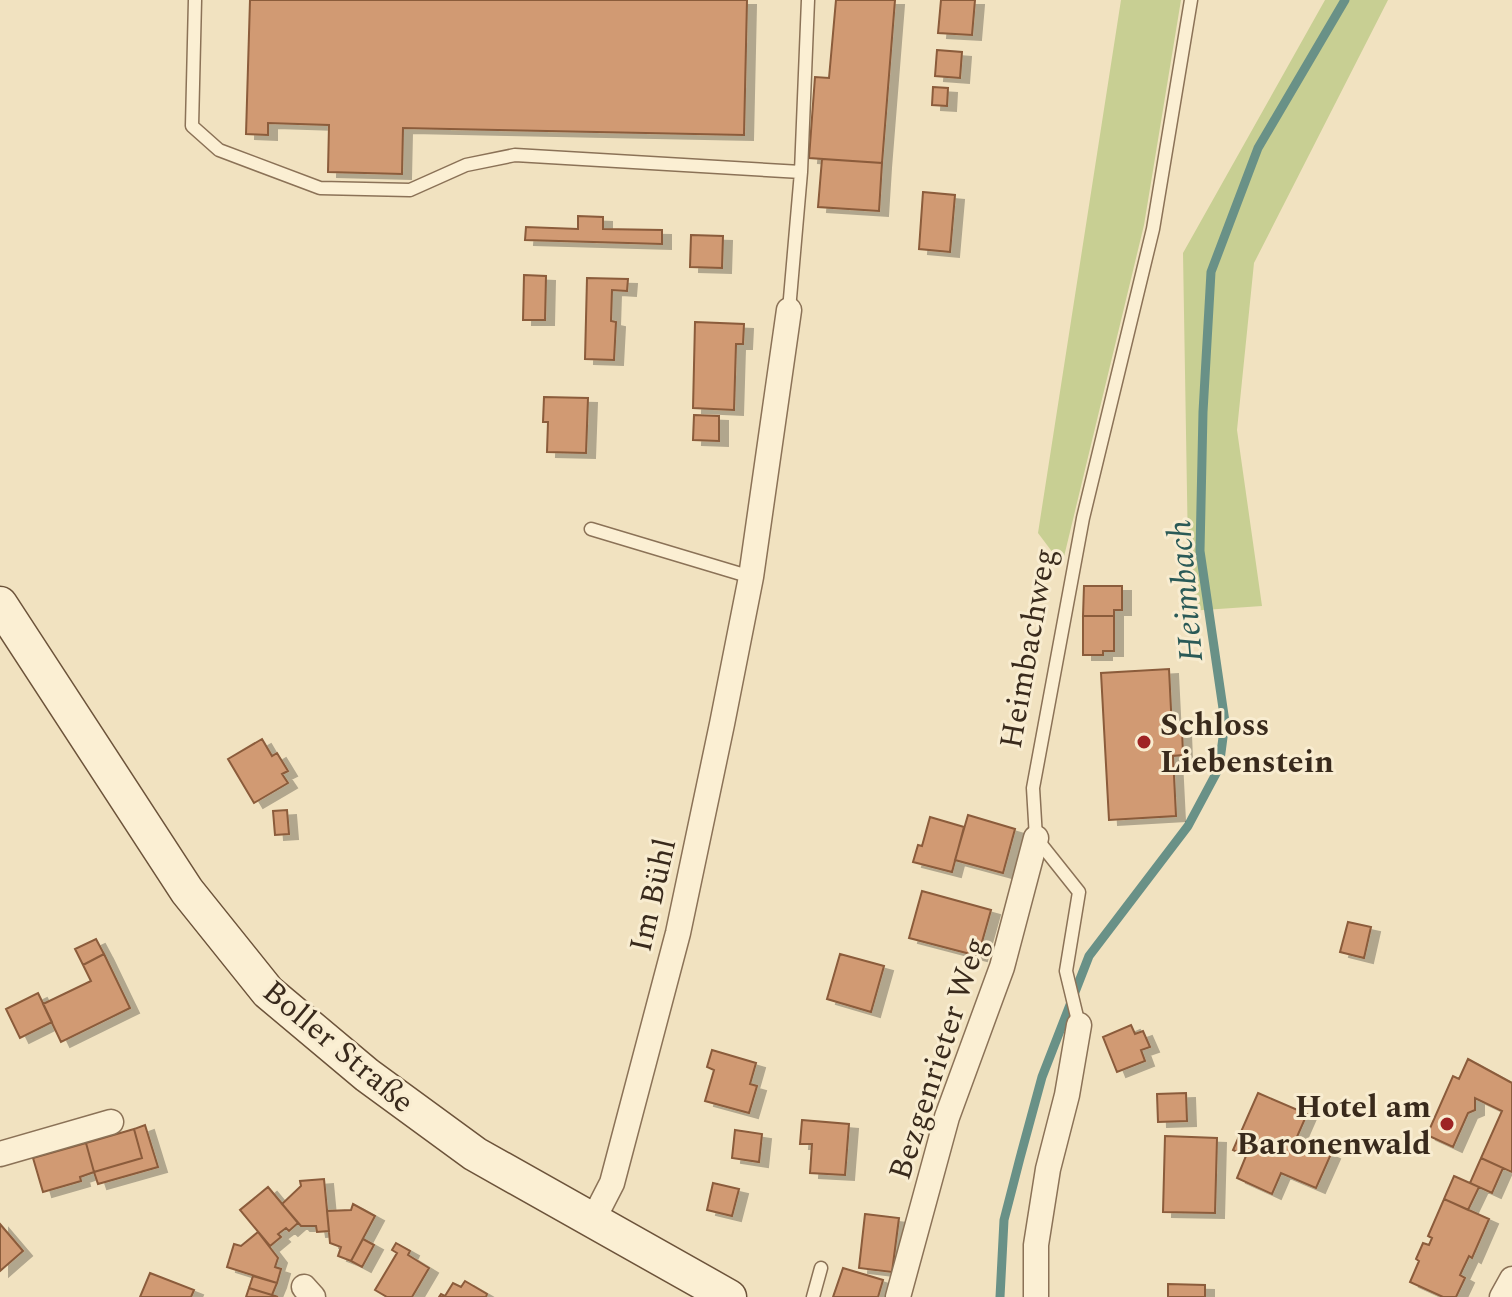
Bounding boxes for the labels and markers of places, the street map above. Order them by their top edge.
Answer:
place label: Schloss Liebenstein [1160,701,1334,787]
marker: Schloss Liebenstein [1135,733,1153,751]
place label: Hotel am Baronenwald [1236,1083,1431,1169]
marker: Hotel am Baronenwald [1438,1115,1456,1133]

